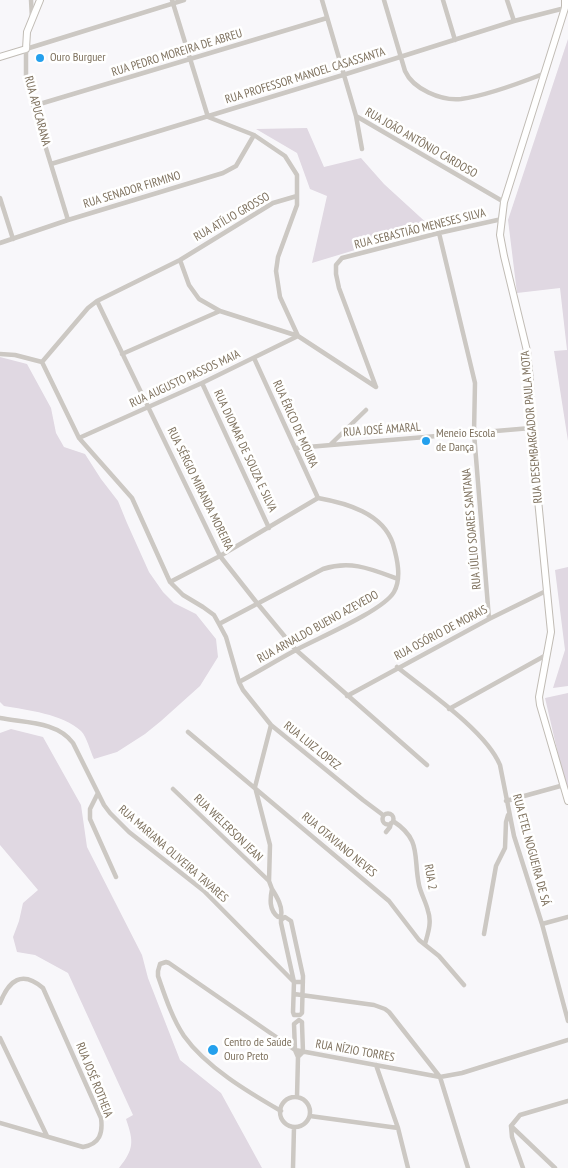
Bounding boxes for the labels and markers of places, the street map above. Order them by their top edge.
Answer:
place label: Ouro Burguer [50,51,106,65]
marker: Ouro Burguer [34,52,46,64]
place label: Meneio Escola de Dança [436,427,495,455]
marker: Meneio Escola de Dança [420,435,432,447]
place label: Centro de Saúde Ouro Preto [224,1036,292,1064]
marker: Centro de Saúde Ouro Preto [206,1043,220,1057]

